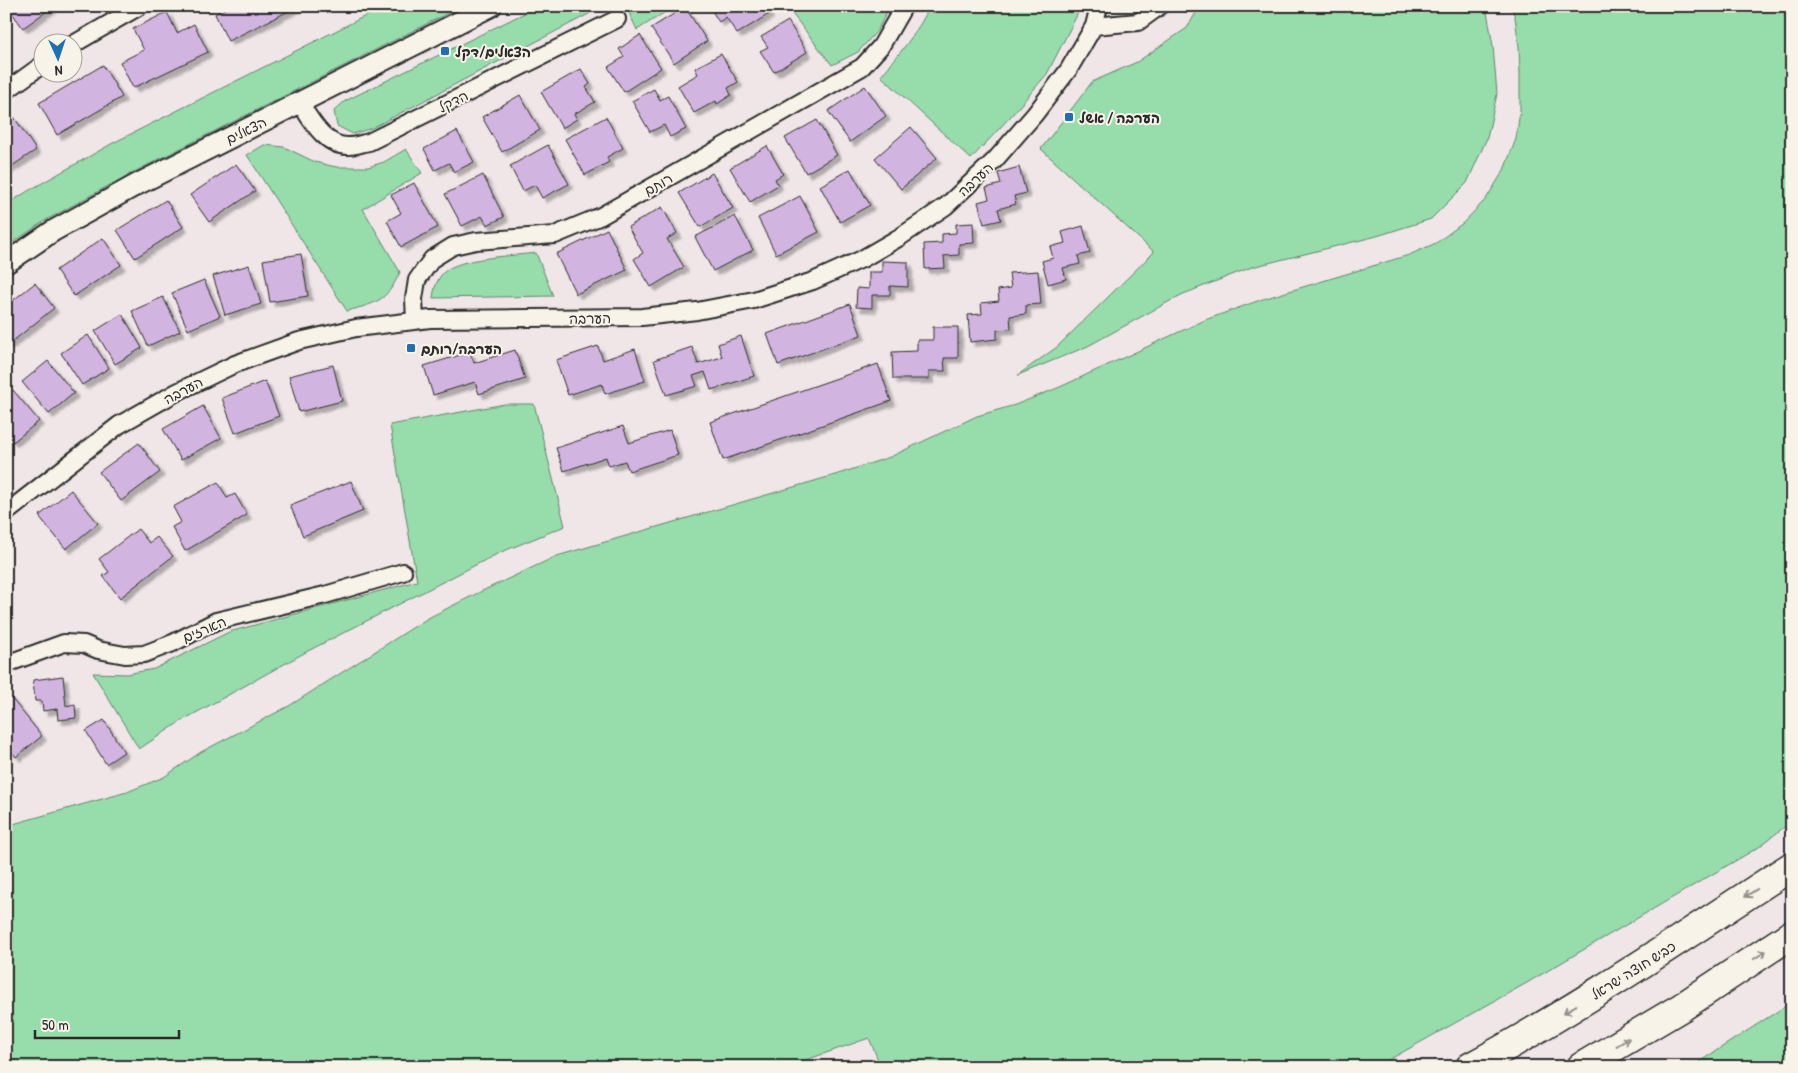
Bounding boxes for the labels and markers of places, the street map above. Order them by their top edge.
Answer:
place label: הצאלים/דקל [455,42,531,61]
marker: הצאלים/דקל [439,45,451,57]
place label: הערבה / אשל [1079,108,1160,127]
marker: הערבה / אשל [1063,111,1075,123]
place label: הערבה/רותם [421,339,502,358]
marker: הערבה/רותם [405,342,417,354]

